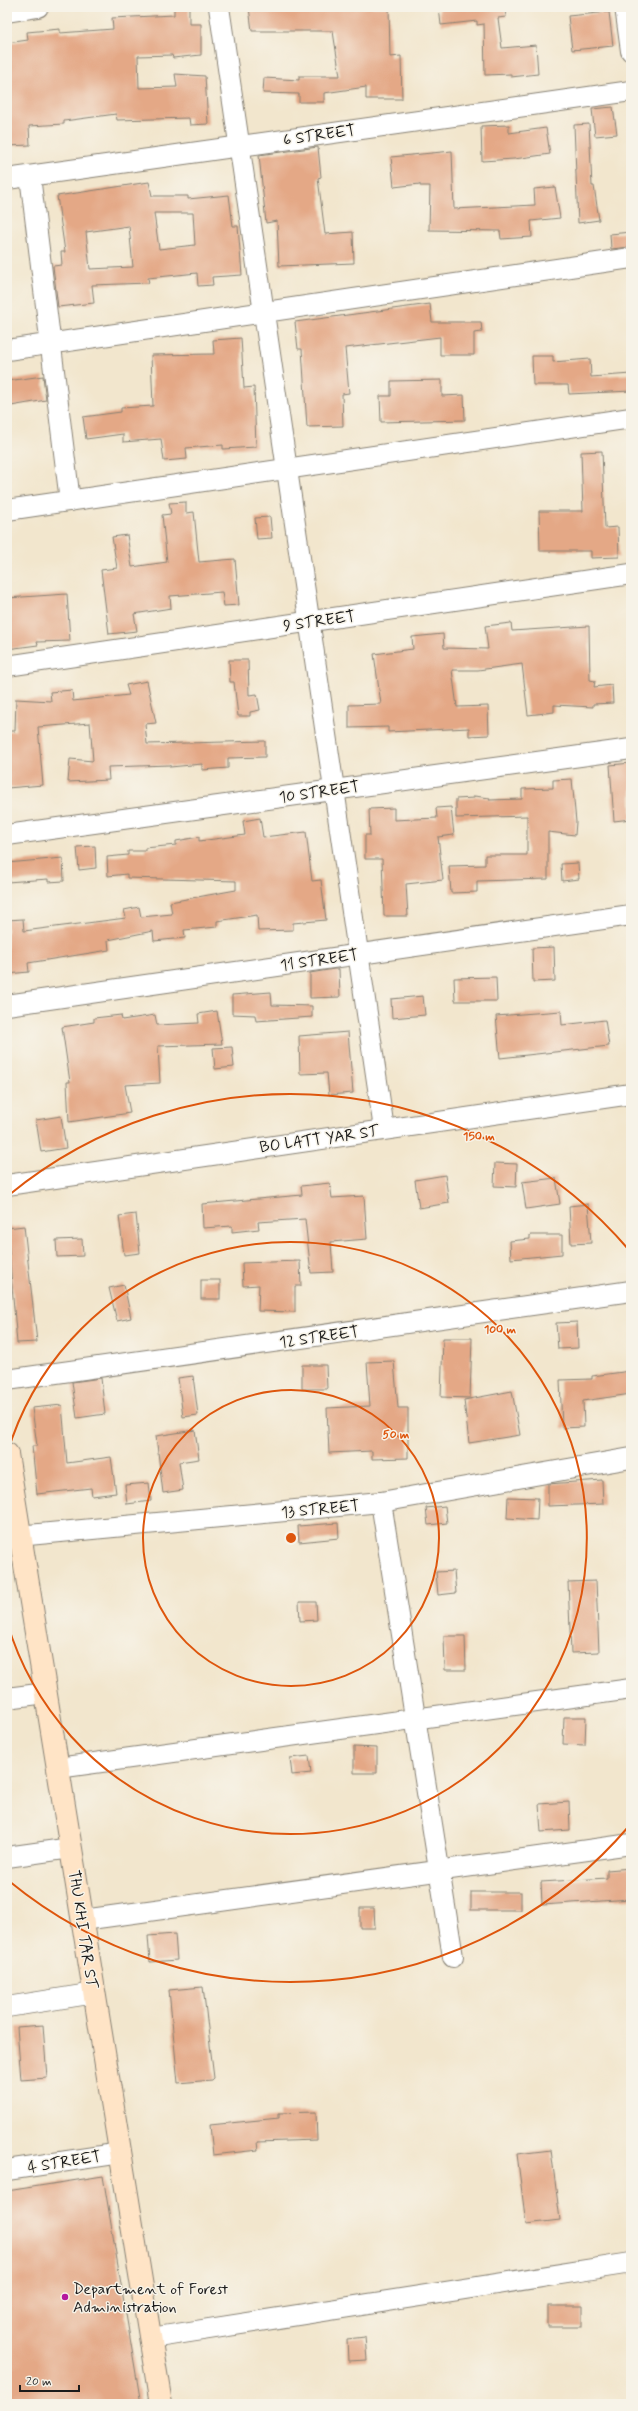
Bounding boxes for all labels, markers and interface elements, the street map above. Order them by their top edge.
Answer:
street label: 6 STREET [282,120,357,151]
street label: 9 STREET [282,606,357,637]
street label: 10 STREET [278,776,361,809]
street label: 11 STREET [279,945,360,976]
street label: BO LATT YAR ST [258,1121,381,1158]
text: 150 m [463,1129,495,1145]
street label: 12 STREET [278,1322,360,1353]
text: 100 m [484,1322,517,1338]
text: 50 m [383,1427,410,1443]
street label: 13 STREET [280,1496,360,1523]
centre of rings [284,1531,298,1545]
street label: THU KHI TAR ST [63,1869,102,1991]
street label: 4 STREET [26,2146,102,2179]
place label: Department of Forest Administration [73,2279,228,2318]
marker: Department of Forest Administration [60,2292,70,2302]
scale bar [20,2367,79,2393]
text: 20 m [26,2374,52,2390]

